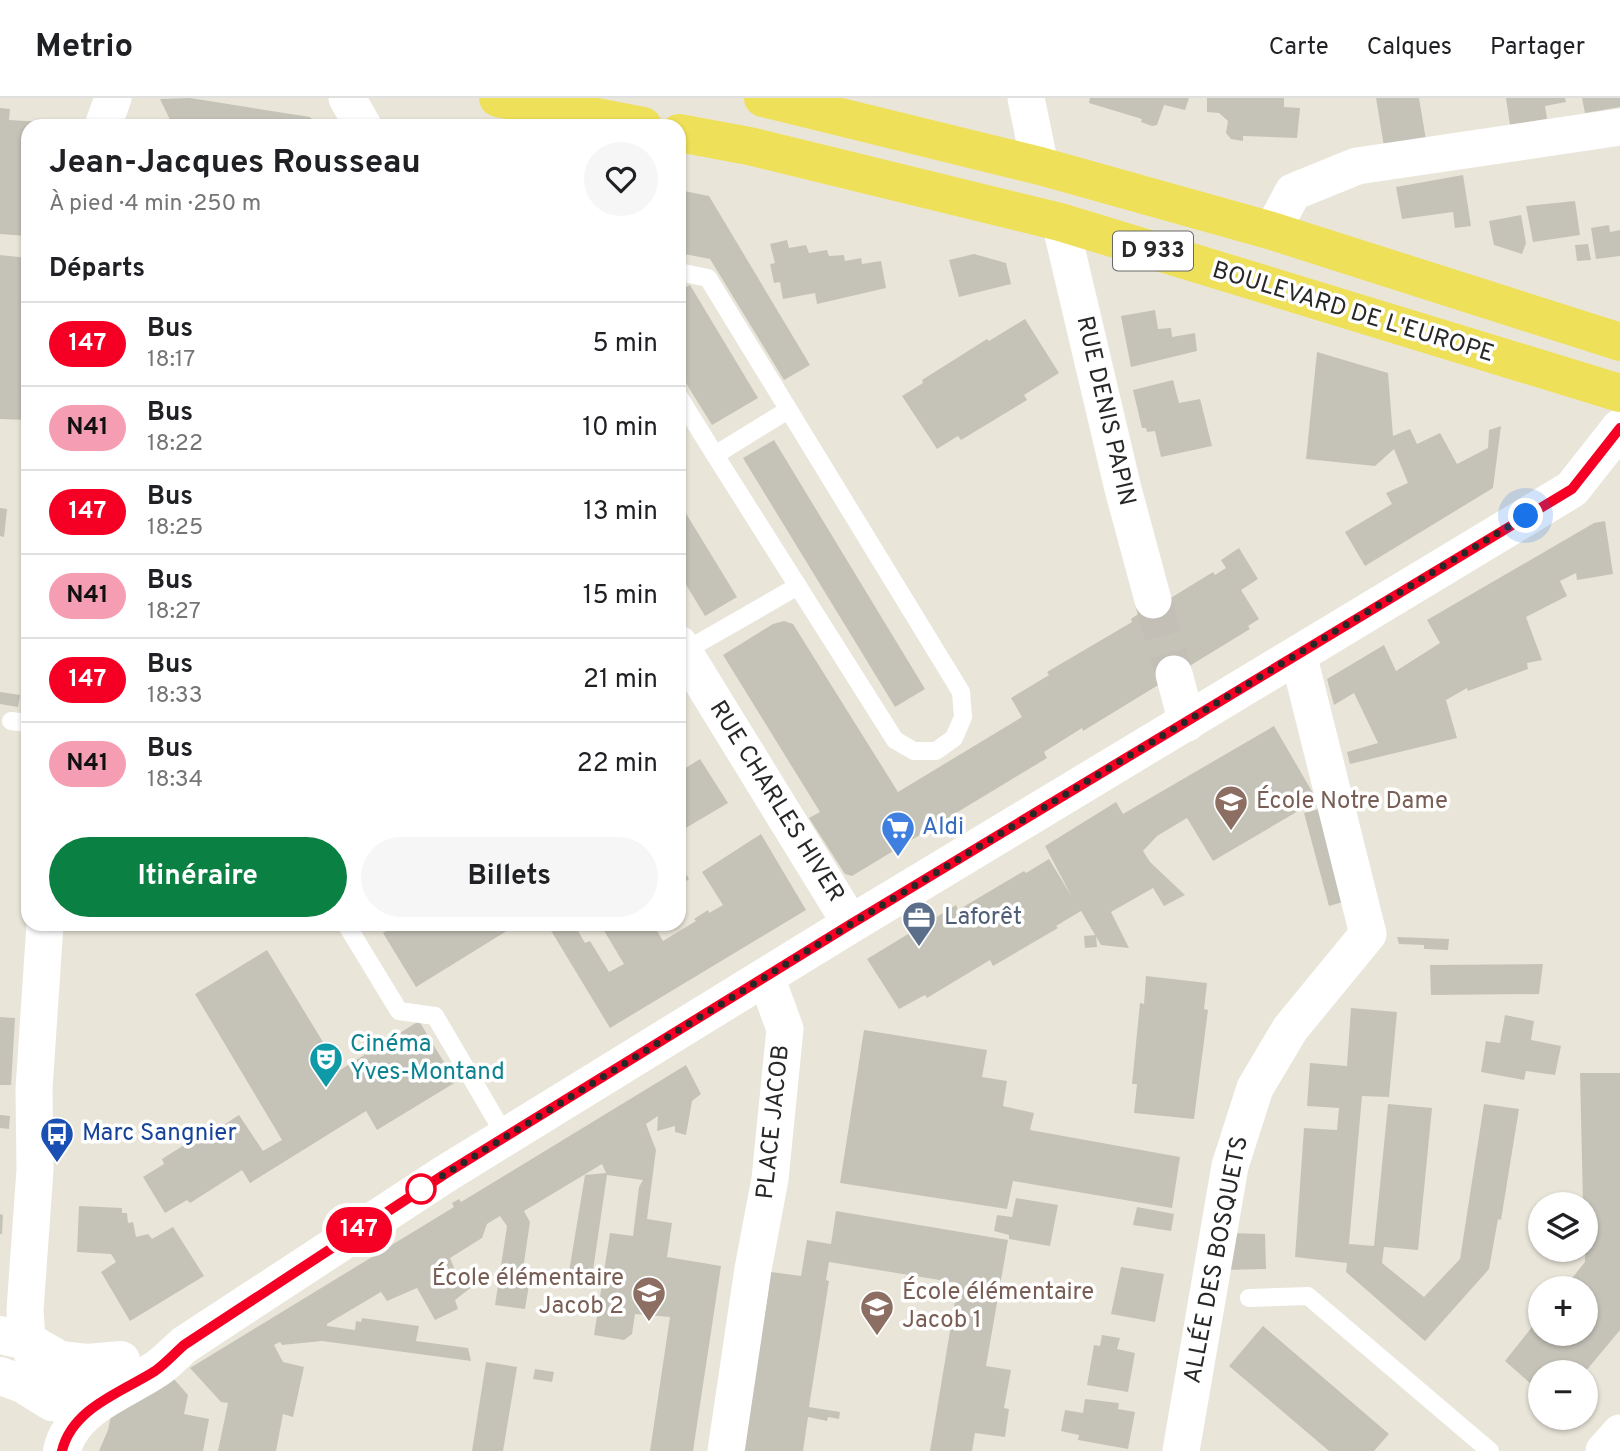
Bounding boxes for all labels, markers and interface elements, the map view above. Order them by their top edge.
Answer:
text: Metrio [35,27,133,69]
text: Carte [1269,33,1329,63]
text: Calques [1367,33,1452,63]
text: Partager [1490,33,1585,63]
button: heart [584,142,658,216]
text: Jean-Jacques Rousseau [49,143,421,185]
text: À pied · 4 min · 250 m [49,190,261,219]
road number: D 933 [1113,232,1193,270]
text: Départs [49,253,145,286]
street label: BOULEVARD DE L'EUROPE [1208,256,1498,370]
text: Bus [147,313,193,346]
street label: RUE DENIS PAPIN [1069,313,1141,509]
text: 5 min [592,328,658,361]
text: 147 [69,329,106,359]
text: 18:17 [147,346,195,375]
text: Bus [147,397,193,430]
text: 10 min [582,412,658,445]
text: N41 [66,413,109,443]
text: 18:22 [147,430,203,459]
text: Bus [147,481,193,514]
text: 13 min [583,496,658,529]
text: 147 [69,497,106,527]
your location [1508,498,1543,533]
text: 18:25 [147,514,203,543]
text: Bus [147,565,193,598]
text: 15 min [583,580,658,613]
text: N41 [66,581,109,611]
text: 18:27 [147,598,201,627]
text: Bus [147,649,193,682]
text: 21 min [583,664,658,697]
text: 147 [69,665,106,695]
text: 18:33 [147,682,203,711]
street label: RUE CHARLES HIVER [702,696,850,908]
text: Bus [147,733,193,766]
text: 22 min [577,748,658,781]
text: N41 [66,749,109,779]
text: 18:34 [147,766,203,795]
school or university icon: École Notre Dame [1212,783,1250,832]
place label: École Notre Dame [1256,785,1448,817]
supermarket icon: Aldi [879,809,917,858]
place label: Aldi [922,813,964,843]
button: Itinéraire [49,837,347,917]
button: Billets [361,837,658,917]
office icon: Laforêt [900,899,938,948]
place label: Laforêt [944,903,1022,933]
place label: Cinéma Yves-Montand [350,1030,505,1088]
theatre icon: Cinéma Yves-Montand [307,1040,345,1089]
street label: PLACE JACOB [751,1043,797,1201]
bus stop icon: Marc Sangnier [38,1115,76,1164]
place label: Marc Sangnier [82,1119,237,1149]
street label: ALLÉE DES BOSQUETS [1176,1133,1256,1386]
unlabelled marker [406,1174,436,1204]
map controls [1528,1192,1598,1430]
button: layers [1528,1192,1598,1262]
line badge: 147 [319,1207,399,1253]
text: 147 [340,1215,378,1245]
place label: École élémentaire Jacob 2 [432,1262,624,1322]
school or university icon: École élémentaire Jacob 2 [630,1274,668,1323]
place label: École élémentaire Jacob 1 [902,1276,1094,1336]
button: + [1528,1276,1598,1346]
school or university icon: École élémentaire Jacob 1 [858,1288,896,1337]
button: − [1528,1360,1598,1430]

